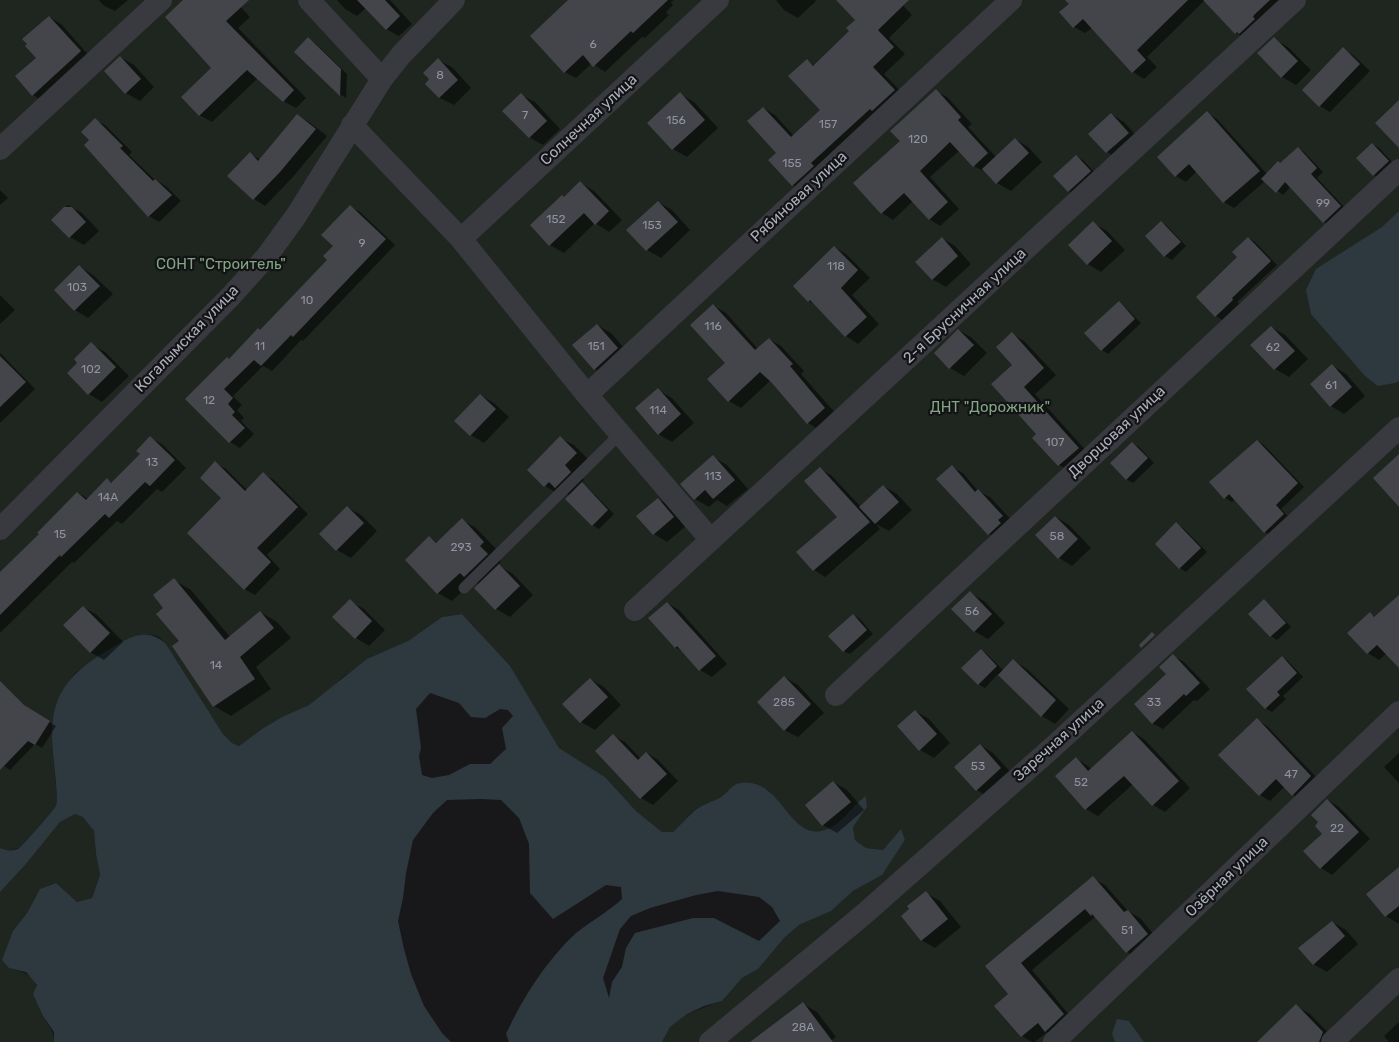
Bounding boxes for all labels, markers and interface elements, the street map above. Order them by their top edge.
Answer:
house number: 6 [589,38,597,52]
house number: 8 [436,69,444,83]
street label: Солнечная улица [537,71,641,169]
house number: 7 [522,109,528,123]
house number: 156 [666,114,686,128]
house number: 157 [819,118,837,132]
house number: 120 [908,133,928,147]
street label: Рябиновая улица [747,148,851,246]
house number: 155 [782,157,802,171]
house number: 99 [1316,197,1330,211]
house number: 152 [546,213,566,227]
house number: 153 [642,219,662,233]
house number: 9 [358,237,366,251]
street label: 2-я Брусничная улица [900,245,1030,367]
park label: СОНТ "Строитель" [156,256,286,274]
house number: 118 [827,260,845,274]
house number: 103 [67,281,87,295]
street label: Когалымская улица [131,282,243,396]
house number: 10 [301,294,313,308]
house number: 116 [704,320,722,334]
house number: 11 [255,340,265,354]
house number: 151 [587,340,605,354]
house number: 62 [1266,341,1280,355]
house number: 102 [81,363,101,377]
house number: 61 [1325,379,1337,393]
street label: Дворцовая улица [1065,382,1169,482]
house number: 12 [203,394,215,408]
park label: ДНТ "Дорожник" [930,399,1050,417]
house number: 114 [649,404,667,418]
house number: 107 [1046,436,1064,450]
house number: 13 [146,456,158,470]
house number: 113 [704,470,722,484]
house number: 14А [98,491,118,505]
house number: 15 [54,528,66,542]
house number: 58 [1050,530,1064,544]
house number: 293 [450,541,472,555]
house number: 56 [965,605,979,619]
house number: 14 [210,659,222,673]
street label: Заречная улица [1010,695,1108,785]
house number: 285 [773,696,795,710]
house number: 33 [1147,696,1161,710]
house number: 53 [971,760,985,774]
house number: 47 [1284,768,1298,782]
house number: 52 [1074,776,1088,790]
house number: 22 [1330,822,1344,836]
street label: Озёрная улица [1182,833,1272,921]
house number: 51 [1121,924,1133,938]
house number: 28А [792,1021,814,1035]

